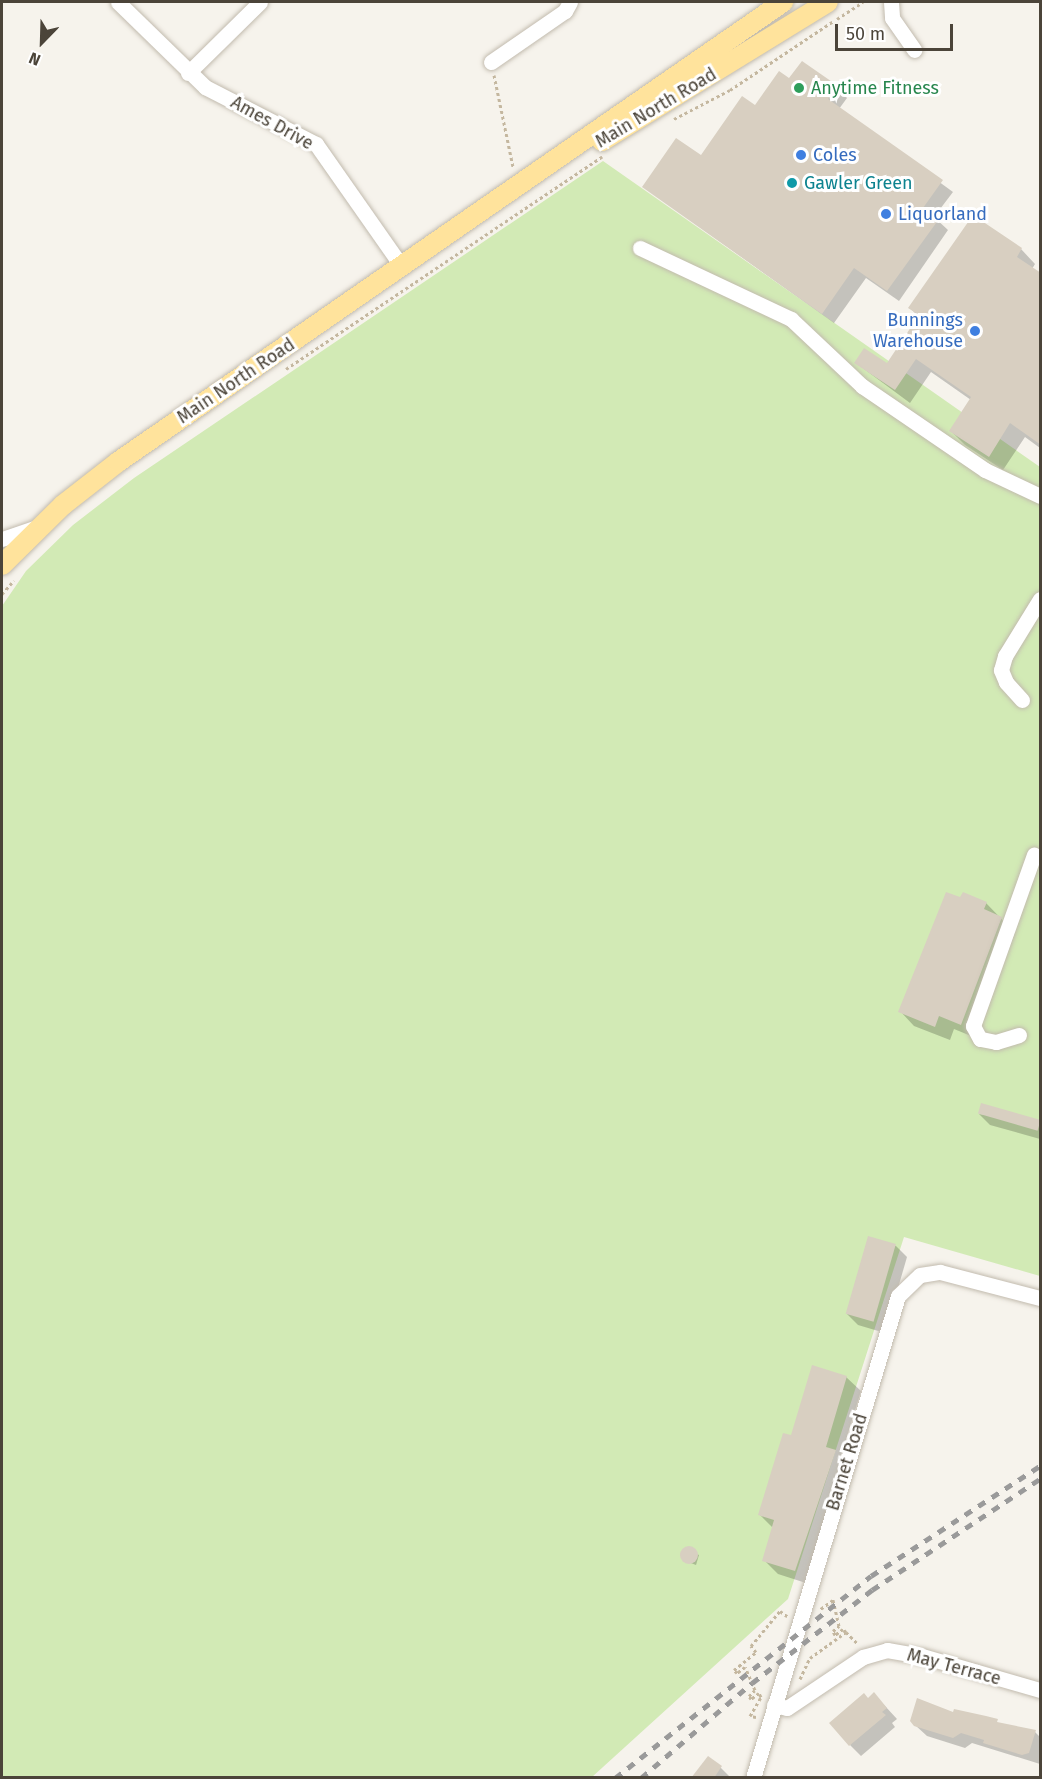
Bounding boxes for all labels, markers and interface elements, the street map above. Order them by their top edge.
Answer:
north arrow [12,12,72,72]
scale bar [838,12,956,50]
text: 50 m [846,23,885,45]
text: N [26,48,43,70]
street label: Main North Road [592,63,720,153]
place label: Anytime Fitness [811,77,939,99]
marker: Anytime Fitness [792,81,806,95]
street label: Ames Drive [227,92,317,154]
place label: Coles [813,144,857,166]
marker: Coles [794,148,808,162]
place label: Gawler Green [804,172,913,194]
marker: Gawler Green [785,176,799,190]
place label: Liquorland [898,203,987,225]
marker: Liquorland [879,207,893,221]
place label: Bunnings Warehouse [873,310,963,352]
marker: Bunnings Warehouse [968,324,982,338]
street label: Main North Road [173,334,299,428]
street label: Barnet Road [822,1411,872,1513]
street label: May Terrace [905,1644,1003,1690]

